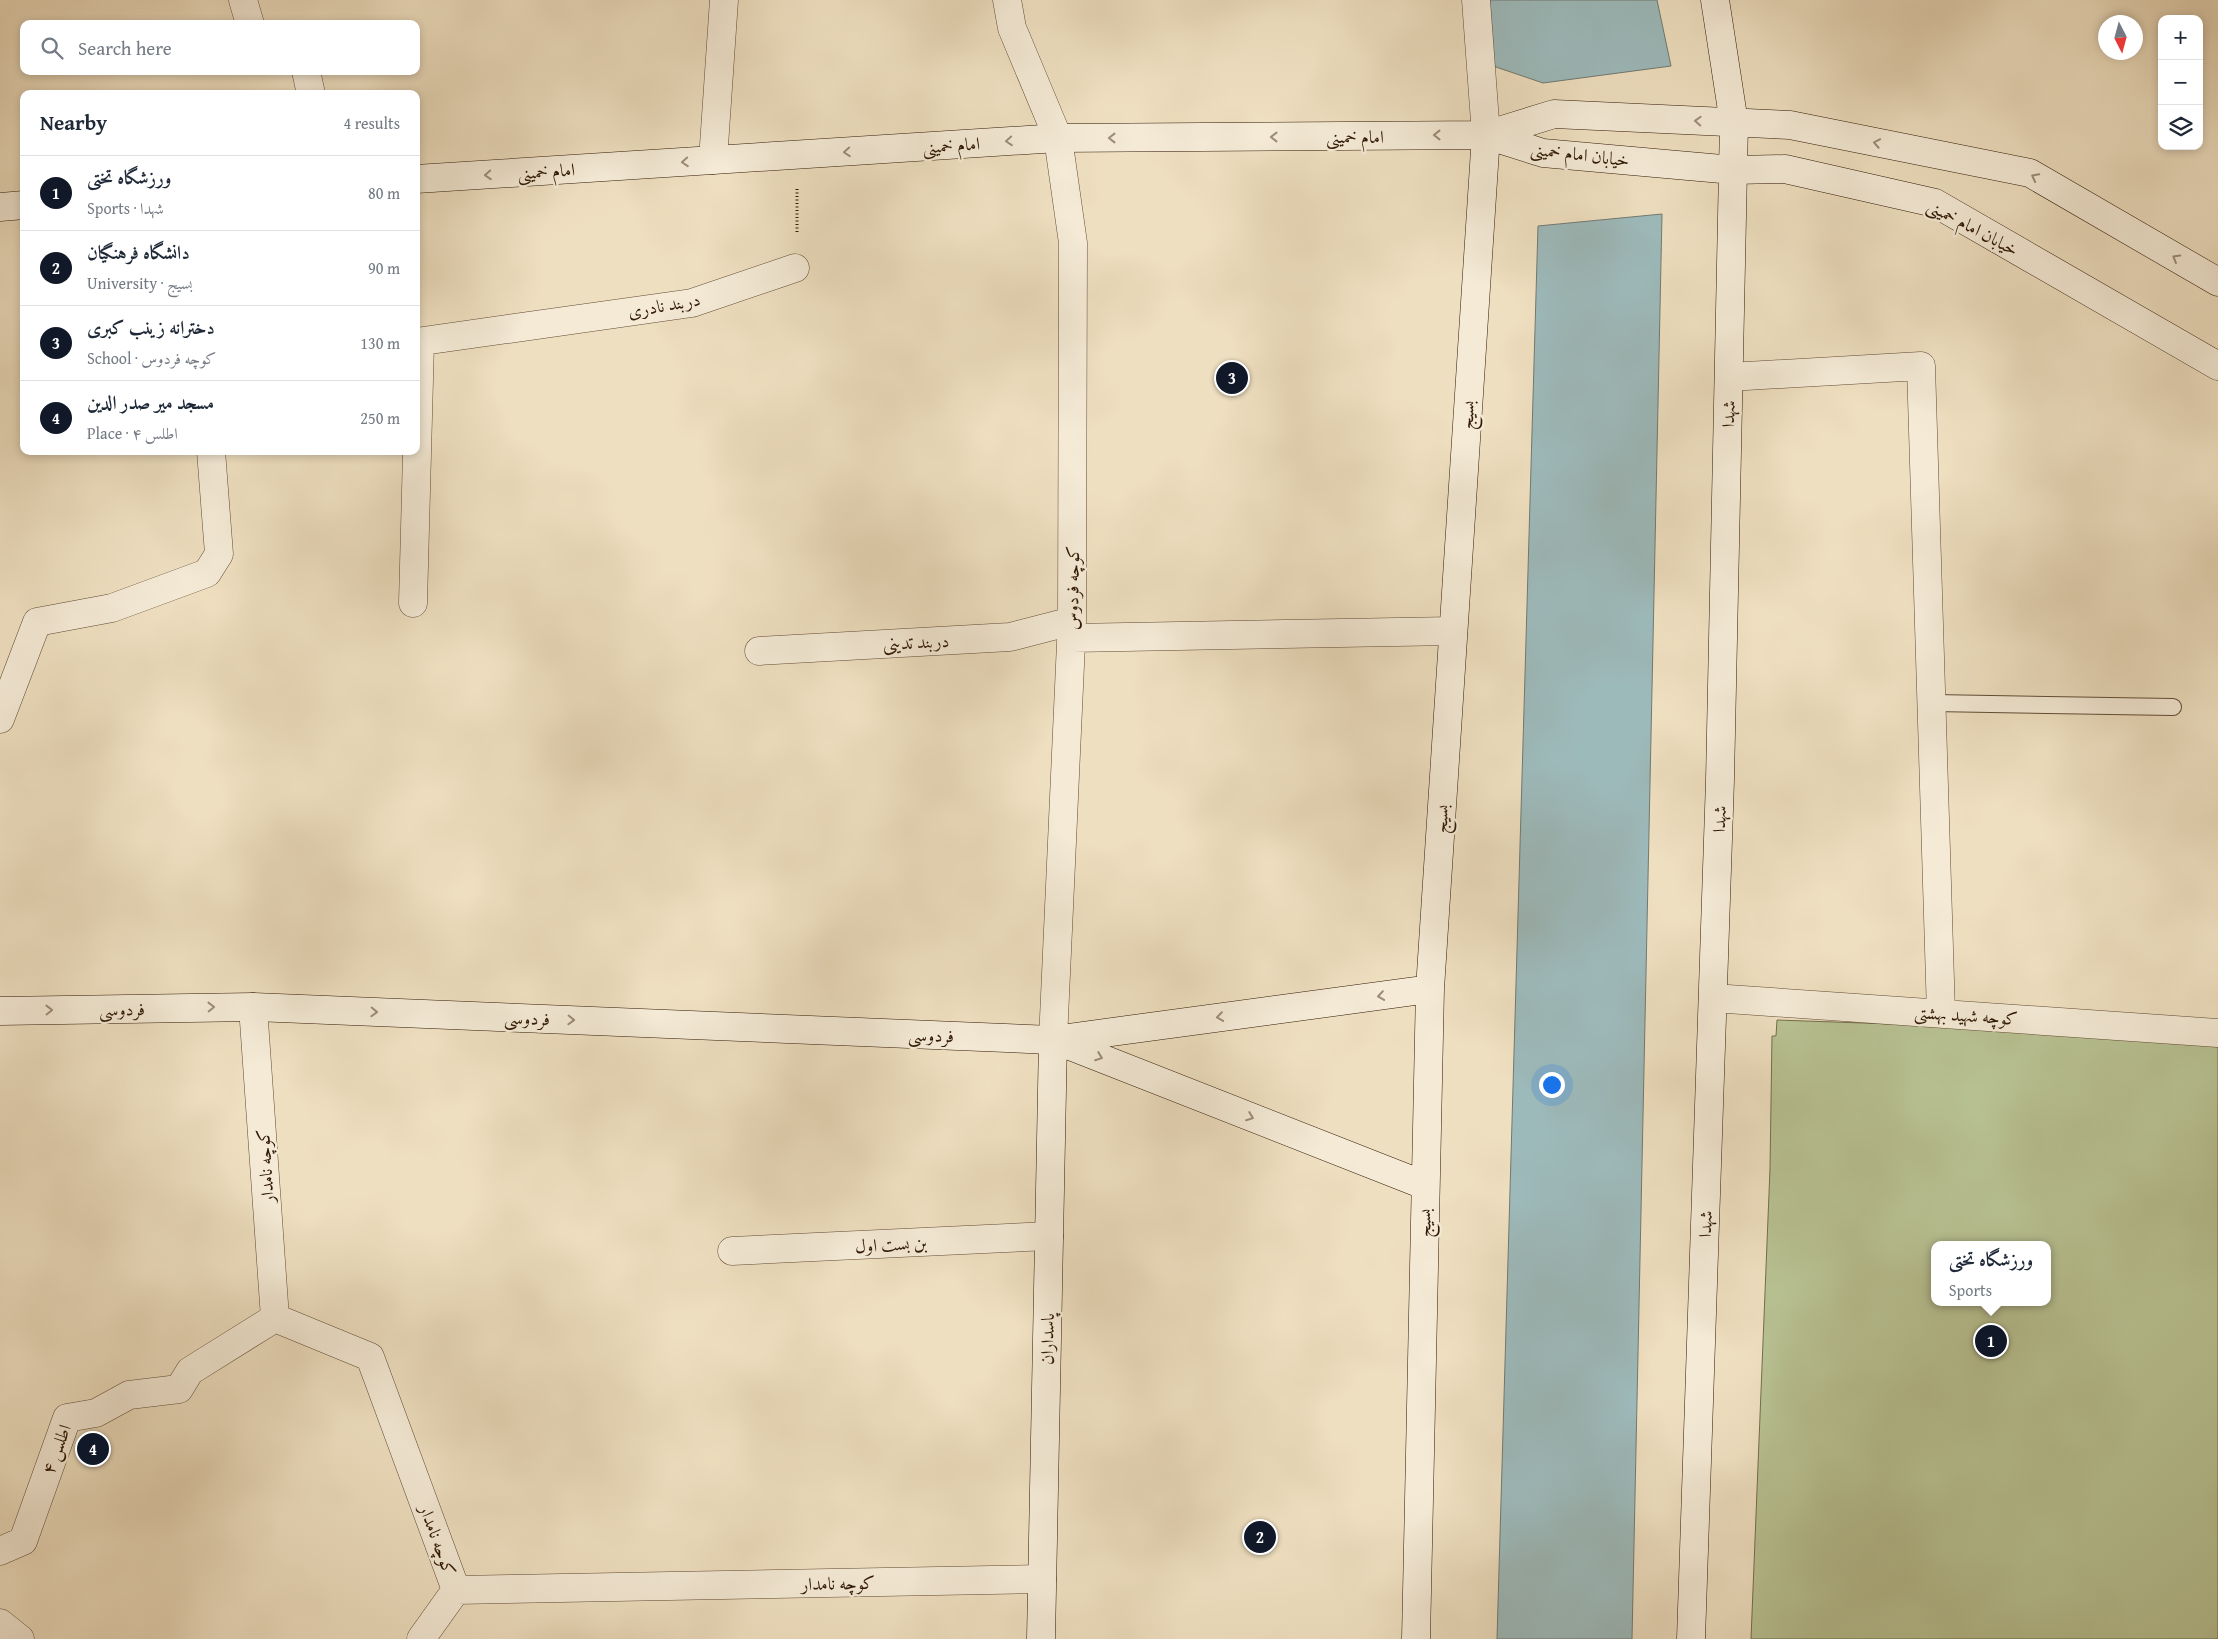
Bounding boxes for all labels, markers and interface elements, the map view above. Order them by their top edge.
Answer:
north arrow [2098,15,2143,60]
map controls [2158,15,2203,150]
button: + [2158,15,2203,60]
search box [20,20,420,75]
icon: search [38,34,66,62]
text: Search here [78,34,172,62]
button: − [2158,60,2203,105]
button: layers [2158,105,2203,150]
text: Nearby [40,107,107,138]
text: 4 results [343,111,400,135]
one-way arrow [1694,116,1702,127]
street label: امام خمینی [1326,123,1384,153]
street label: امام خمینی [921,130,981,163]
one-way arrow [1433,130,1440,140]
one-way arrow [1270,131,1278,142]
one-way arrow [1108,133,1116,143]
street label: خیابان امام خمینی [1528,135,1631,176]
one-way arrow [1005,136,1013,147]
one-way arrow [1872,138,1881,148]
one-way arrow [843,146,851,157]
street label: امام خمینی [516,156,576,189]
one-way arrow [681,156,689,167]
text: ورزشگاه تختی [87,163,171,191]
one-way arrow [484,169,492,180]
one-way arrow [2031,173,2040,183]
text: 1 [52,181,60,205]
text: 80 m [368,181,400,205]
street label: خیابان امام خمینی [1921,192,2023,265]
text: Sports · شهدا [87,196,164,220]
text: دانشگاه فرهنگیان [87,238,190,266]
one-way arrow [2172,254,2181,264]
text: 2 [52,256,60,280]
text: 90 m [368,256,400,280]
text: University · بسیج [87,271,192,295]
street label: دربند نادری [626,285,702,325]
text: دخترانه زینب کبری [87,313,215,341]
text: 3 [52,331,60,355]
text: 130 m [360,331,400,355]
text: School · کوچه فردوس [87,346,216,370]
pin: 3 [1216,359,1248,397]
text: مسجد میر صدر الدین [87,388,214,416]
street label: بسیج [1453,400,1484,430]
street label: شهدا [1714,400,1742,428]
text: 4 [52,406,60,430]
text: 250 m [360,406,400,430]
text: Place · اطلس ۴ [87,421,178,445]
street label: کوچه فردوس [1058,546,1086,630]
street label: دربند تدینی [882,627,950,657]
street label: بسیج [1427,804,1458,834]
street label: شهدا [1705,805,1733,833]
one-way arrow [1377,990,1385,1001]
street label: فردوسی [99,995,145,1023]
street label: کوچه شهید بهشتی [1913,998,2019,1032]
one-way arrow [208,1002,215,1012]
street label: فردوسی [503,1004,551,1032]
one-way arrow [45,1005,53,1015]
one-way arrow [370,1006,378,1017]
one-way arrow [1216,1011,1224,1022]
one-way arrow [567,1014,575,1025]
street label: فردوسی [907,1021,955,1049]
one-way arrow [1094,1052,1102,1062]
your location [1539,1072,1565,1098]
one-way arrow [1245,1110,1254,1121]
street label: کوچه نامدار [249,1128,281,1206]
street label: بسیج [1410,1208,1441,1238]
street label: شهدا [1691,1210,1719,1238]
street label: بن بست اول [854,1229,928,1259]
popup [1931,1241,2051,1306]
text: ورزشگاه تختی [1949,1245,2033,1273]
text: Sports [1949,1278,1992,1302]
street label: پاسداران [1033,1311,1061,1365]
pin: 1 [1975,1322,2007,1360]
street label: اطلس ۴ [34,1420,78,1478]
pin: 4 [77,1430,109,1468]
street label: کوچه نامدار [412,1499,463,1579]
pin: 2 [1244,1518,1276,1556]
street label: کوچه نامدار [799,1569,875,1597]

